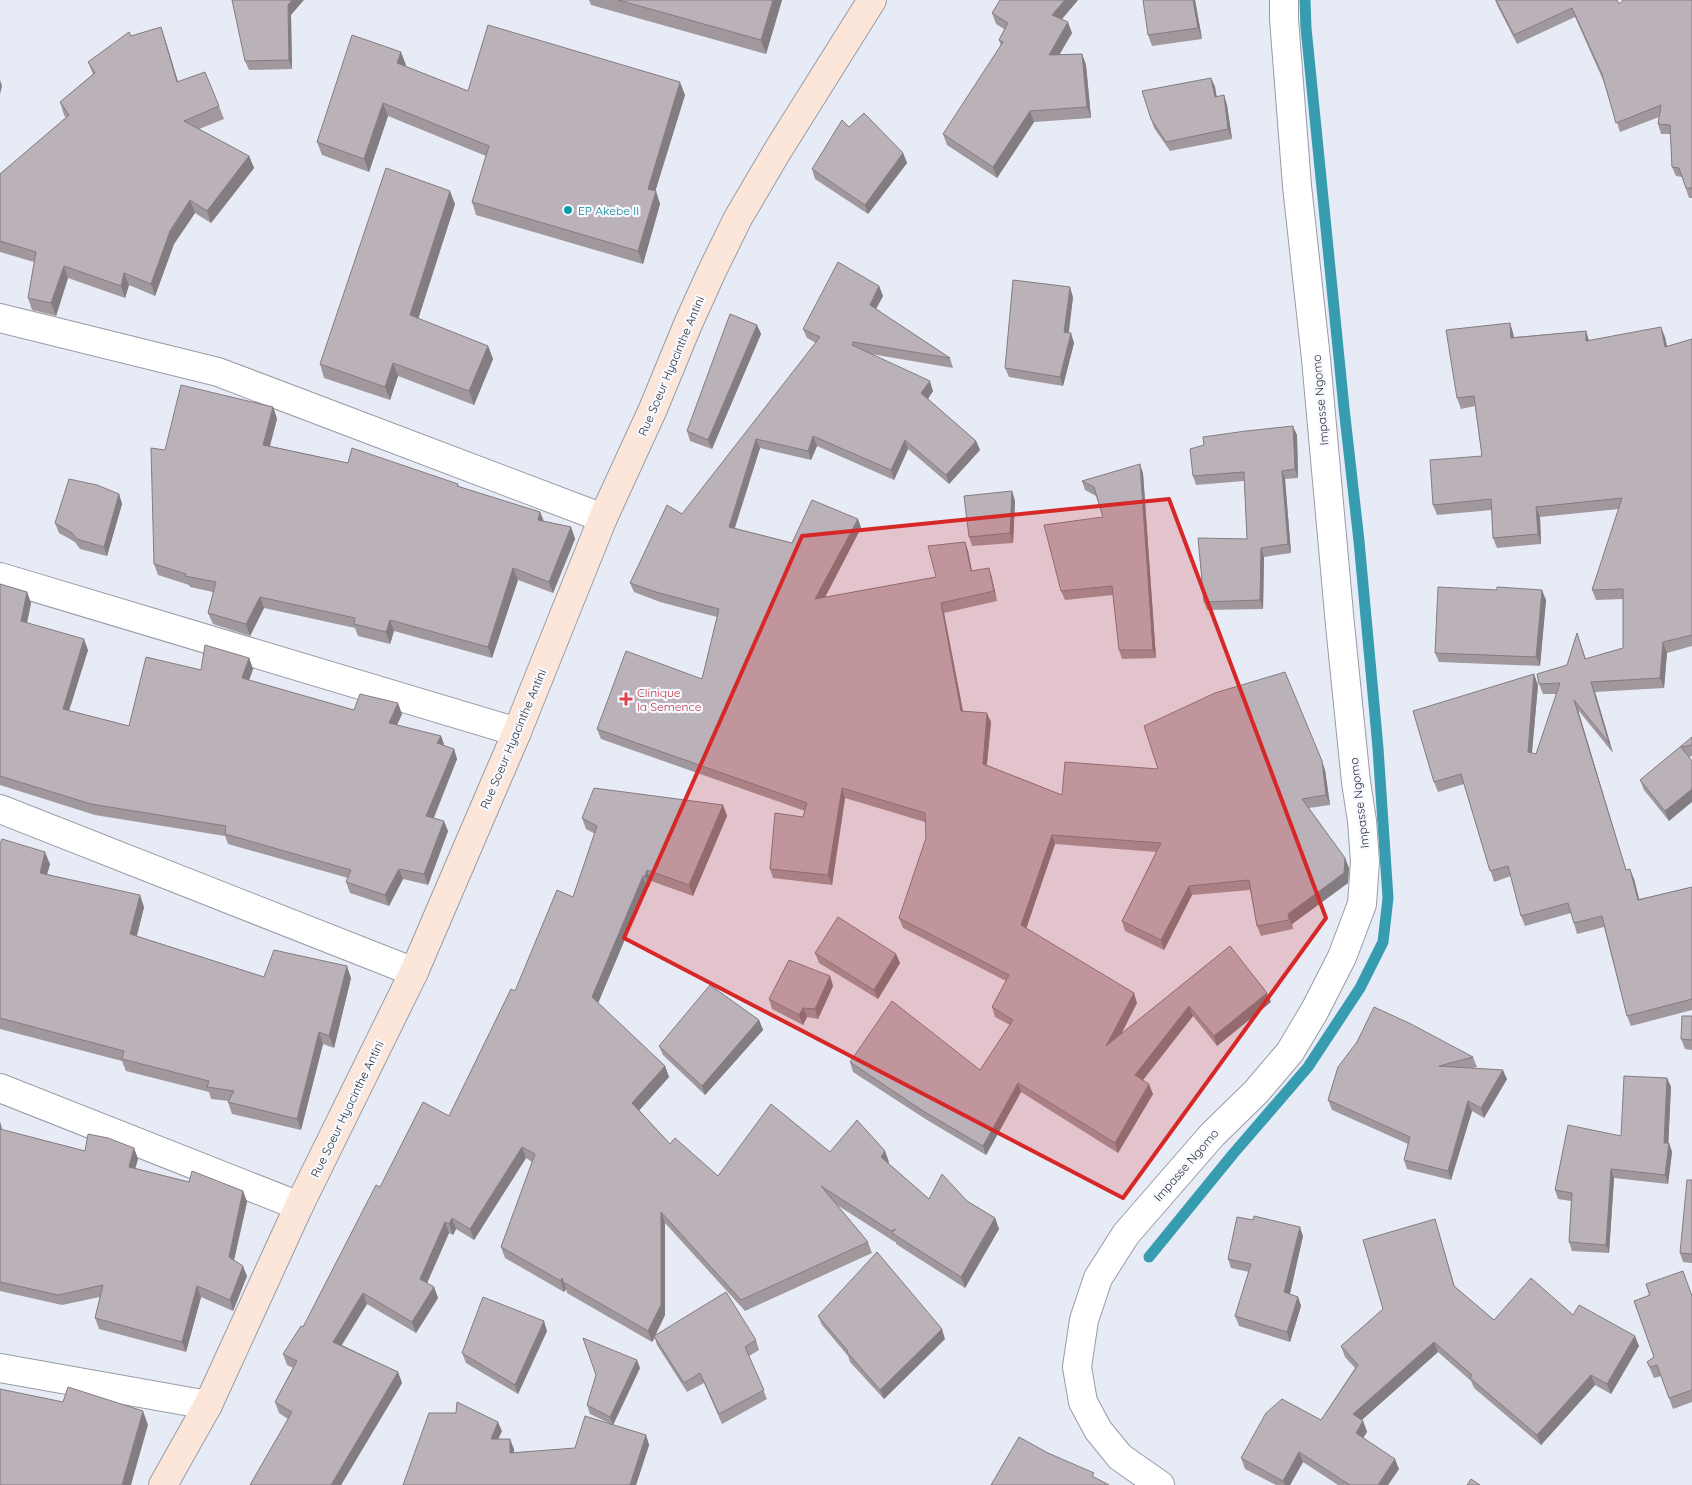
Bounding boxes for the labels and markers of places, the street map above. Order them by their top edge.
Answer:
place label: EP Akebe II [578,203,639,218]
marker: EP Akebe II [562,204,574,216]
place label: Clinique la Semence [637,685,702,714]
marker: Clinique la Semence [619,692,633,706]

